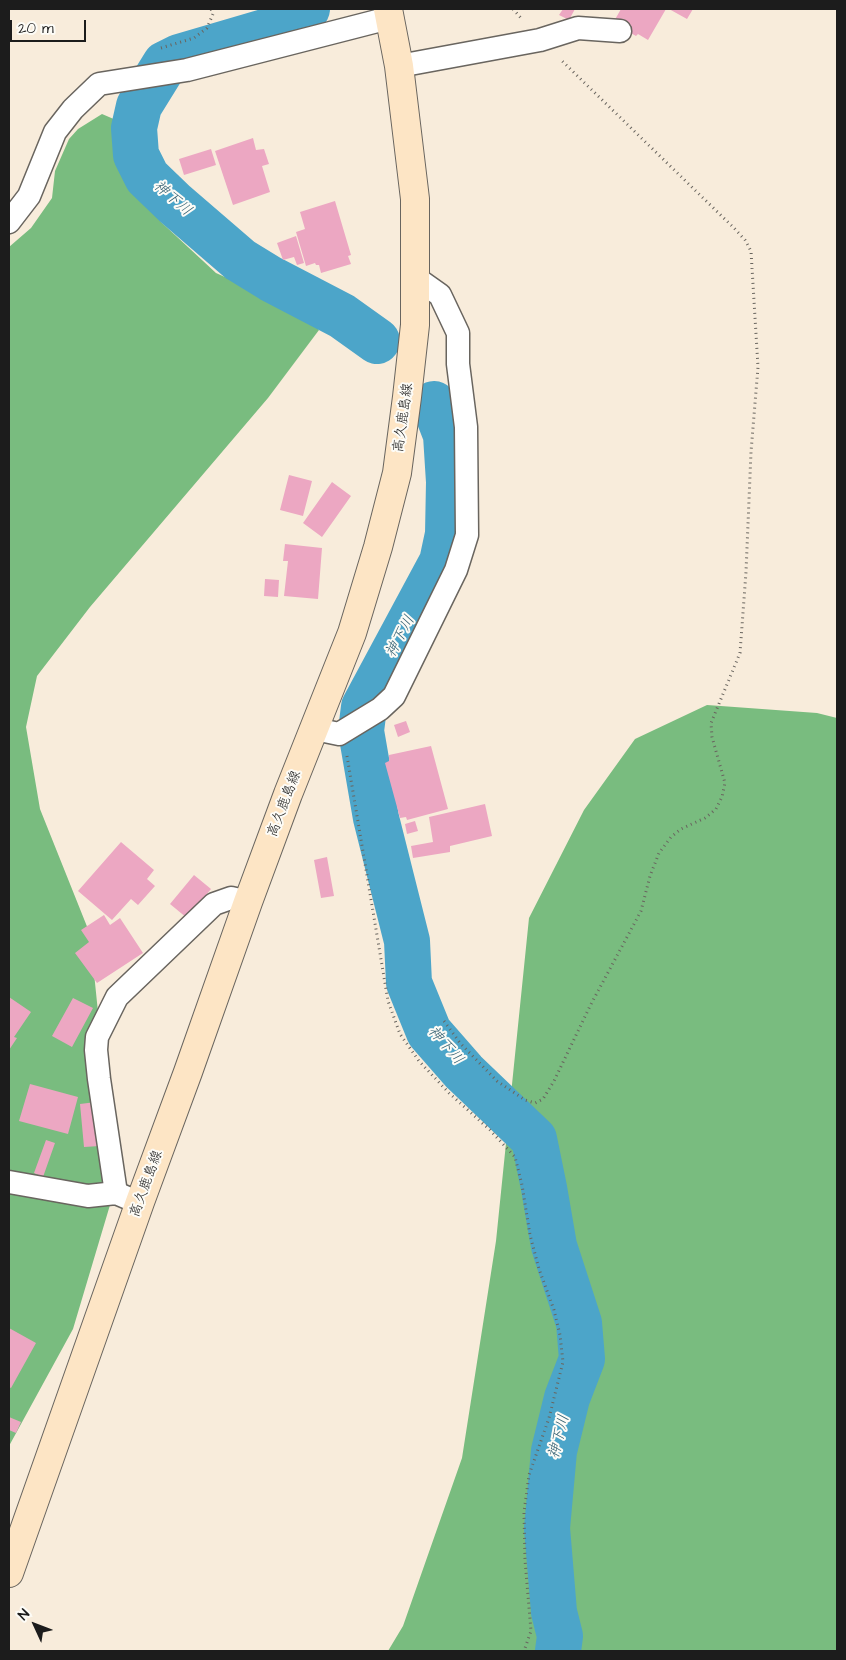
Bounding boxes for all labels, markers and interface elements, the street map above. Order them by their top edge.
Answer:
scale bar [12,10,89,42]
text: 20 m [18,18,54,39]
water label: 神下川 [149,177,195,221]
street label: 高久鹿島線 [391,382,417,454]
water label: 神下川 [382,613,420,661]
street label: 高久鹿島線 [265,768,305,840]
water label: 神下川 [423,1023,467,1069]
street label: 高久鹿島線 [127,1148,167,1220]
water label: 神下川 [546,1413,574,1461]
north arrow [10,1600,60,1650]
text: N [14,1605,34,1625]

